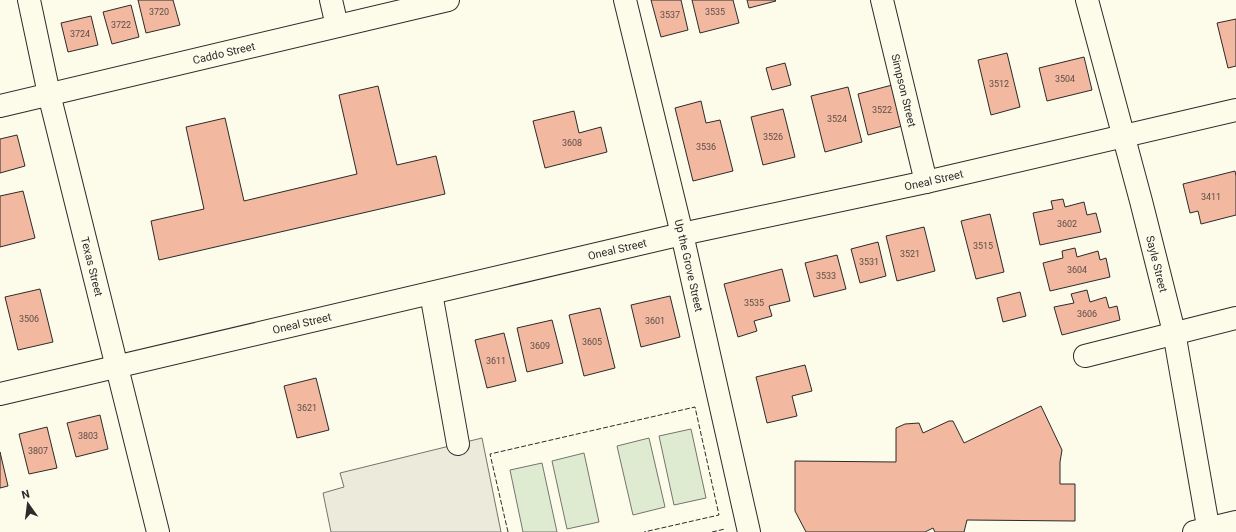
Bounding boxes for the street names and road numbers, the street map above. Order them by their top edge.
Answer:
street label: Caddo Street [191,40,257,67]
street label: Simpson Street [888,53,919,129]
street label: Oneal Street [903,167,965,193]
street label: Up the Grove Street [672,218,705,313]
street label: Sayle Street [1143,234,1170,294]
street label: Texas Street [78,236,105,298]
street label: Oneal Street [587,236,648,263]
street label: Oneal Street [271,310,333,337]

